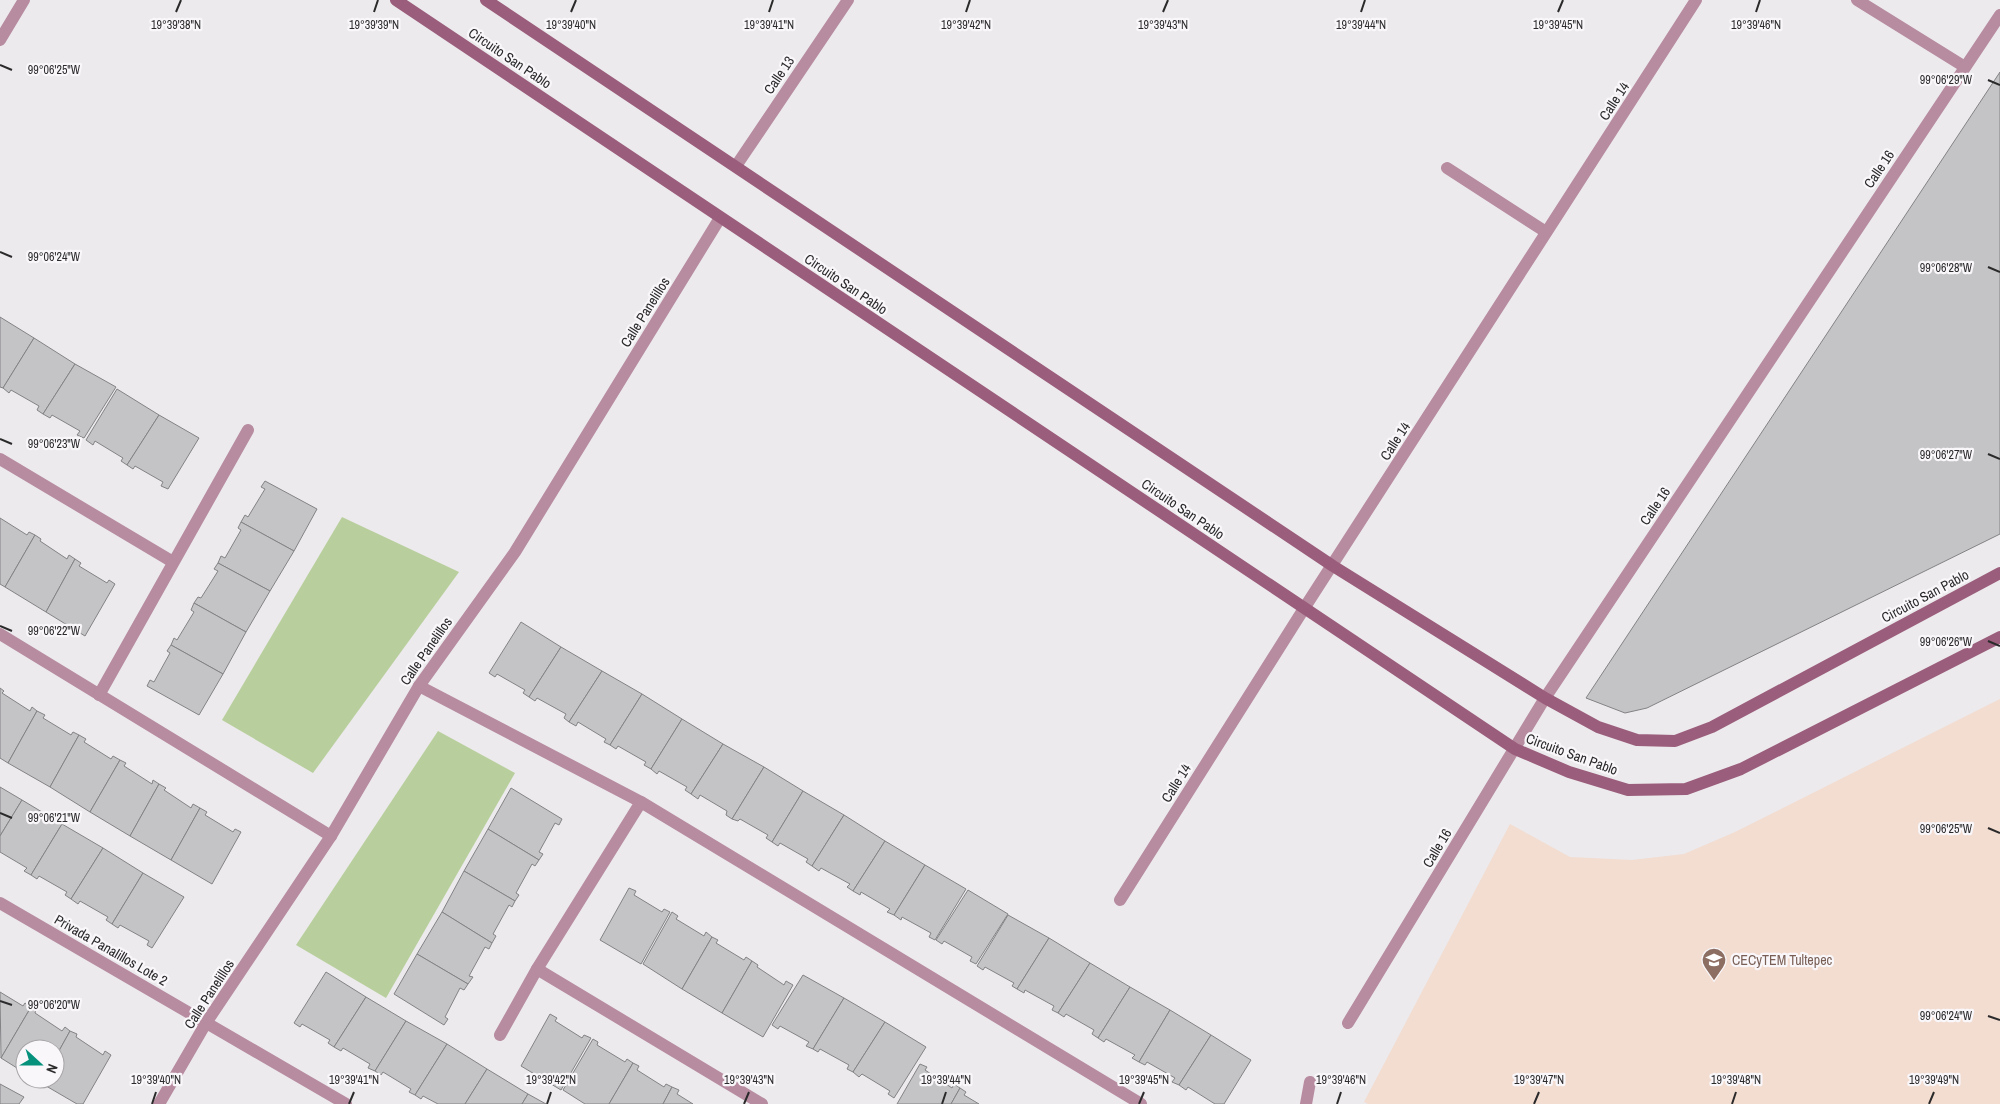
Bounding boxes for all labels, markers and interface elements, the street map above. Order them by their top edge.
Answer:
text: 19°39'38"N [151,17,201,33]
text: 19°39'39"N [349,17,399,33]
text: 19°39'40"N [546,17,596,33]
text: 19°39'41"N [744,17,794,33]
text: 19°39'42"N [941,17,991,33]
text: 19°39'43"N [1138,17,1188,33]
text: 19°39'44"N [1336,17,1386,33]
text: 19°39'45"N [1533,17,1583,33]
text: 19°39'46"N [1731,17,1781,33]
street label: Circuito San Pablo [465,24,555,92]
street label: Calle 13 [760,53,798,97]
text: 99°06'25"W [28,62,81,78]
text: 99°06'29"W [1920,72,1973,88]
street label: Calle 14 [1595,78,1633,124]
street label: Calle 16 [1860,147,1898,191]
text: 99°06'24"W [28,249,81,265]
street label: Circuito San Pablo [801,250,891,318]
text: 99°06'28"W [1920,260,1973,276]
street label: Calle Panelillos [616,273,674,350]
street label: Calle 14 [1376,418,1414,464]
text: 99°06'23"W [28,436,81,452]
text: 99°06'27"W [1920,447,1973,463]
street label: Circuito San Pablo [1138,475,1228,543]
street label: Calle 16 [1636,484,1674,528]
street label: Circuito San Pablo [1878,565,1972,627]
street label: Calle Panelillos [396,613,456,689]
text: 99°06'22"W [28,623,81,639]
text: 99°06'26"W [1920,634,1973,650]
street label: Circuito San Pablo [1524,729,1620,779]
street label: Calle 14 [1157,760,1195,806]
text: 99°06'21"W [28,810,81,826]
text: 99°06'25"W [1920,821,1973,837]
street label: Calle 16 [1418,825,1456,871]
street label: Privada Panalillos Lote 2 [51,910,171,990]
school or university icon: CECyTEM Tultepec [1701,947,1727,981]
place label: CECyTEM Tultepec [1732,951,1833,969]
street label: Calle Panelillos [180,956,238,1032]
text: 99°06'20"W [28,997,81,1013]
text: 99°06'24"W [1920,1008,1973,1024]
north arrow [15,1039,65,1089]
text: N [42,1062,62,1076]
text: 19°39'40"N [131,1072,181,1088]
text: 19°39'41"N [329,1072,379,1088]
text: 19°39'42"N [526,1072,576,1088]
text: 19°39'43"N [724,1072,774,1088]
text: 19°39'44"N [921,1072,971,1088]
text: 19°39'45"N [1119,1072,1169,1088]
text: 19°39'46"N [1316,1072,1366,1088]
text: 19°39'47"N [1514,1072,1564,1088]
text: 19°39'48"N [1711,1072,1761,1088]
text: 19°39'49"N [1909,1072,1959,1088]

